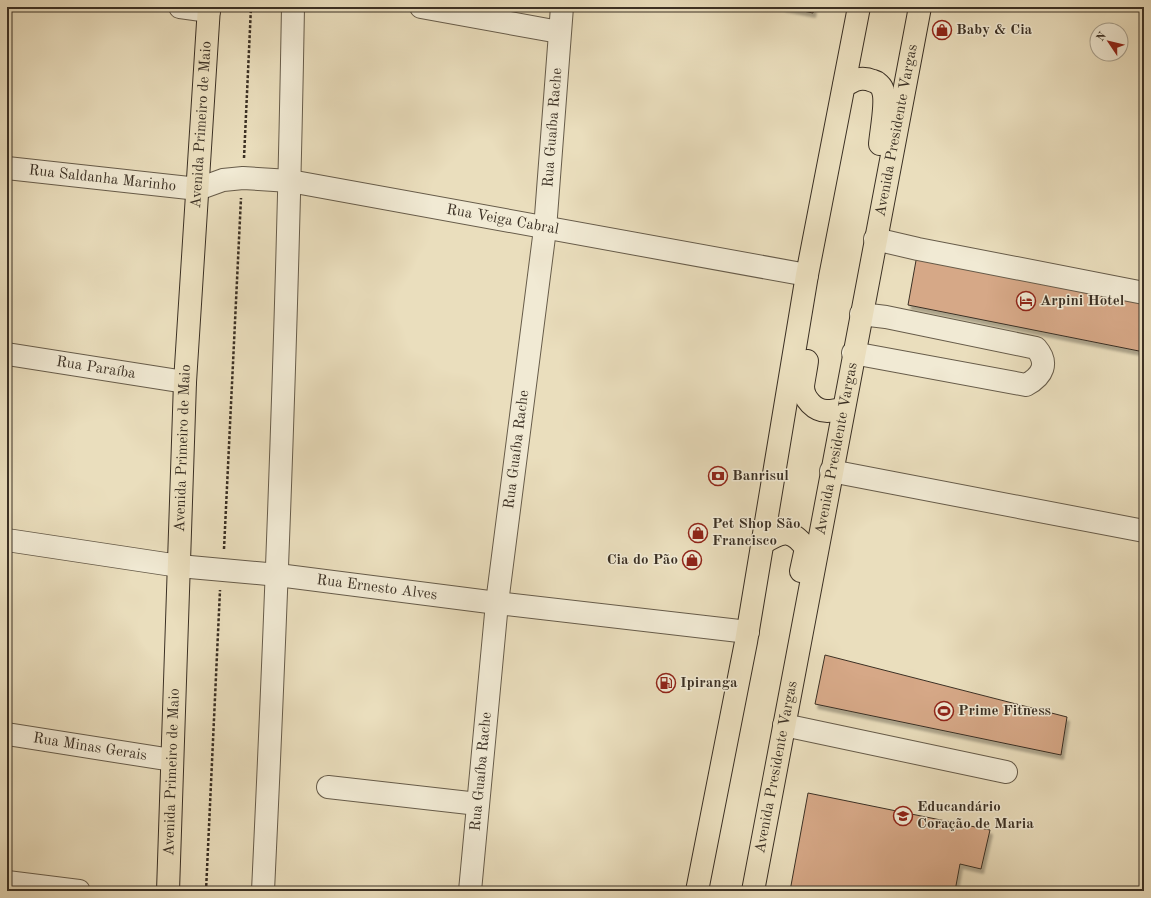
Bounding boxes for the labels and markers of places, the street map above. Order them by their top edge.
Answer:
shop icon: Baby & Cia [931,19,953,41]
place label: Baby & Cia [956,23,1033,38]
hotel icon: Arpini Hotel [1015,290,1037,312]
place label: Arpini Hotel [1040,294,1125,309]
bank icon: Banrisul [707,465,729,487]
place label: Banrisul [732,469,789,484]
place label: Pet Shop São Francisco [712,517,801,549]
shop icon: Pet Shop São Francisco [687,522,709,544]
shop icon: Cia do Pão [681,549,703,571]
place label: Cia do Pão [607,553,678,568]
fuel station icon: Ipiranga [655,672,677,694]
place label: Ipiranga [680,676,738,691]
sports icon: Prime Fitness [933,700,955,722]
place label: Prime Fitness [958,704,1051,719]
place label: Educandário Coração de Maria [917,800,1034,832]
school or university icon: Educandário Coração de Maria [892,805,914,827]

